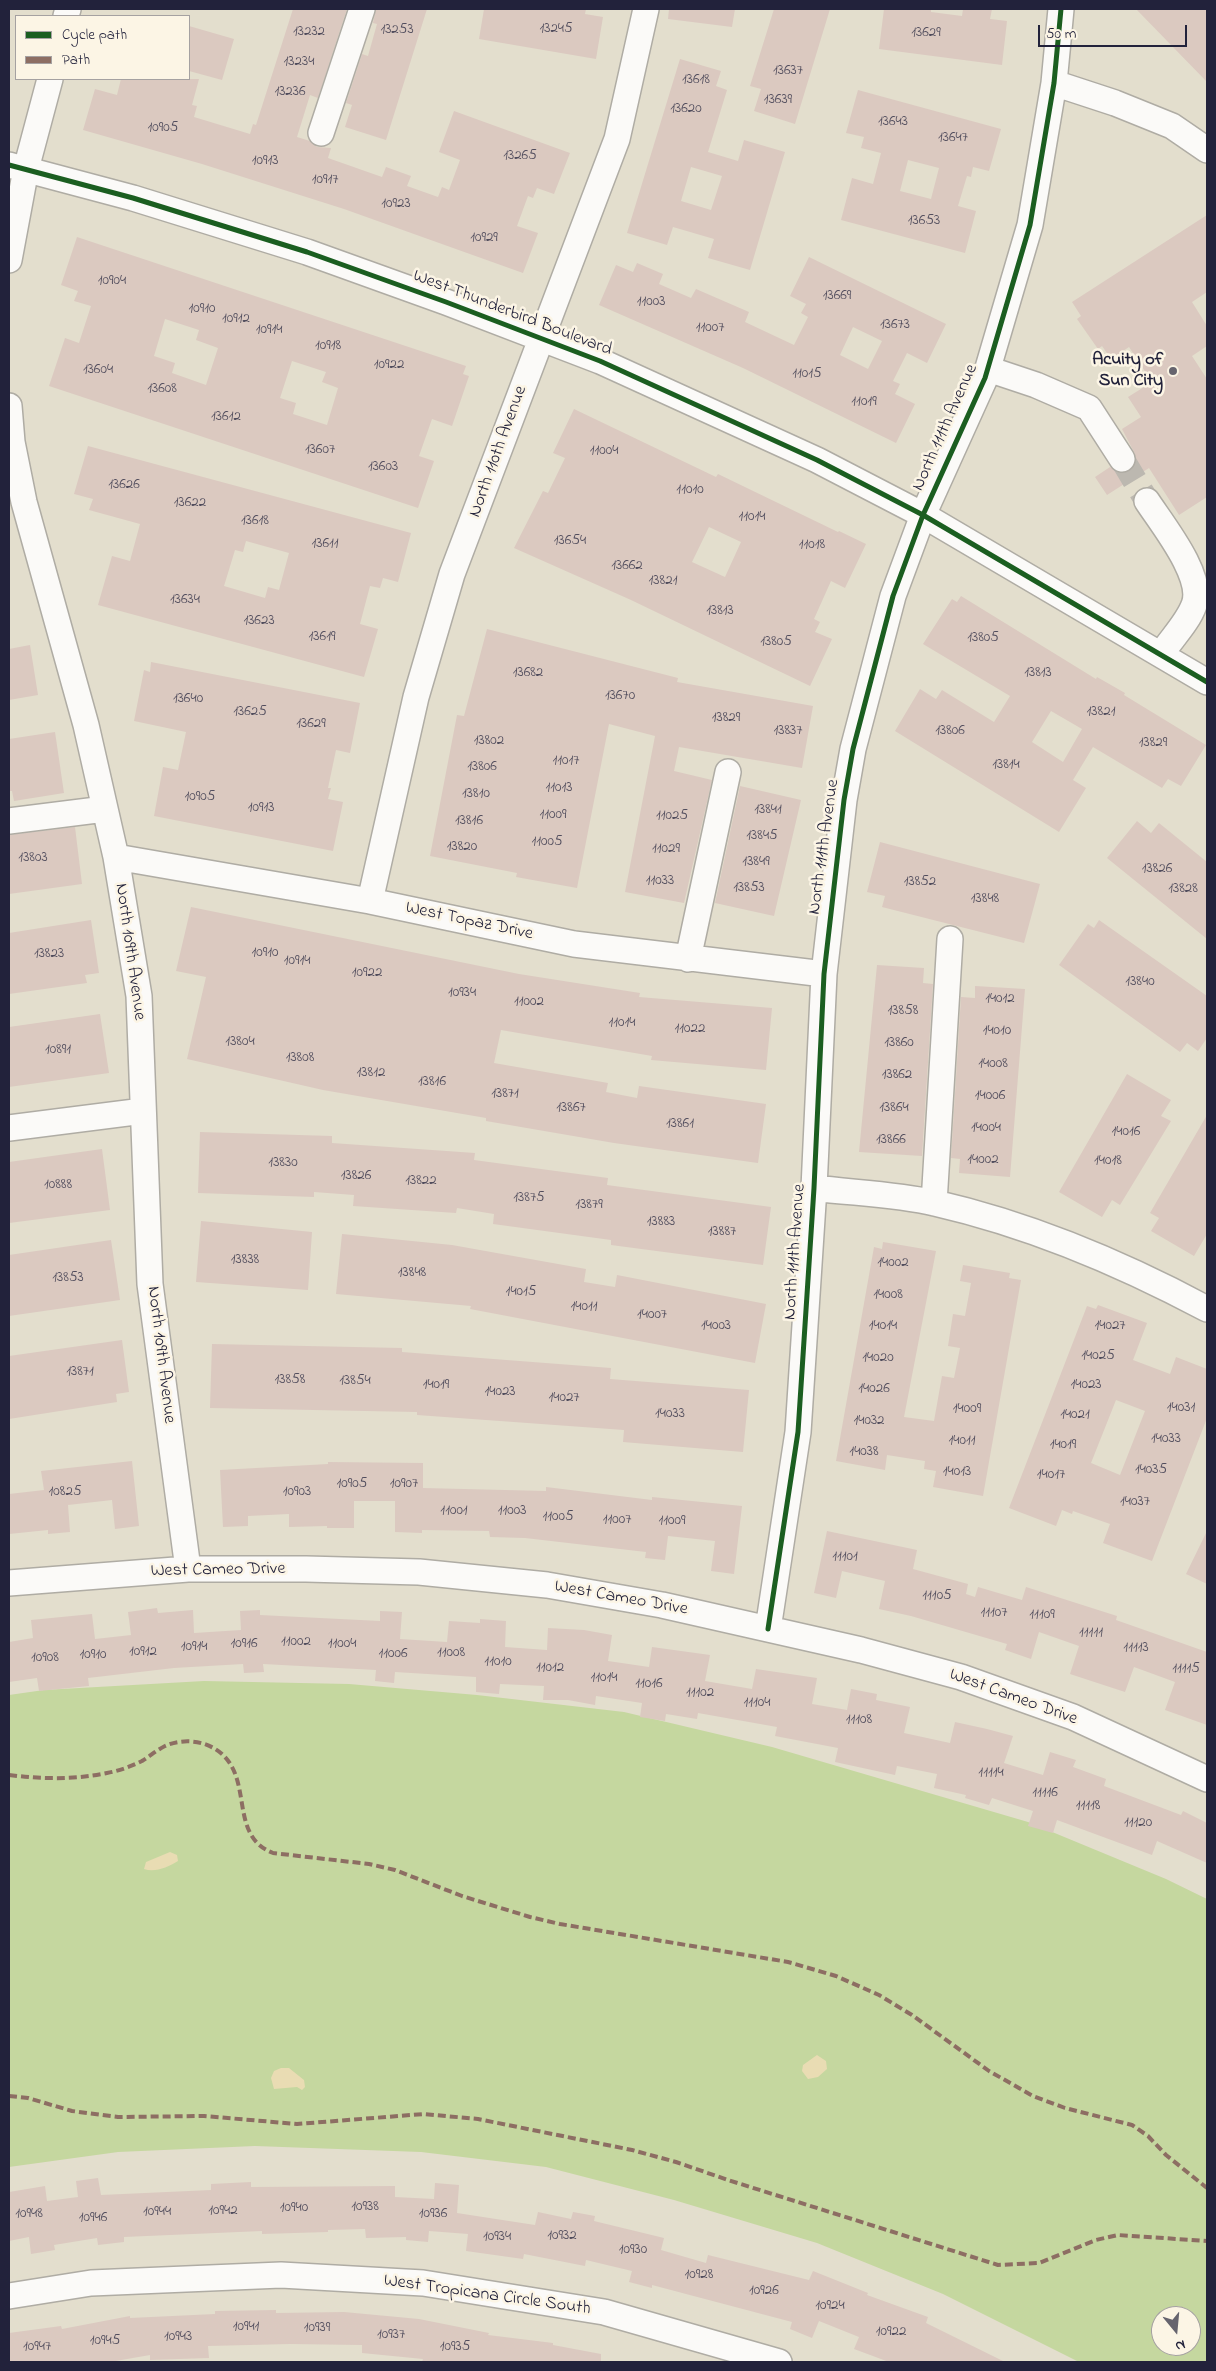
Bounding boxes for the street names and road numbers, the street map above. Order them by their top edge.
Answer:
street label: West Thunderbird Boulevard [409,266,615,362]
street label: North 111th Avenue [908,361,984,495]
street label: North 110th Avenue [465,383,533,521]
street label: North 111th Avenue [805,778,845,916]
street label: North 109th Avenue [109,882,149,1022]
street label: West Topaz Drive [403,898,535,946]
street label: North 111th Avenue [780,1183,812,1321]
street label: North 109th Avenue [141,1285,179,1425]
street label: West Cameo Drive [150,1559,286,1583]
street label: West Cameo Drive [553,1577,689,1621]
street label: West Cameo Drive [946,1665,1080,1731]
street label: West Tropicana Circle South [382,2271,592,2321]

